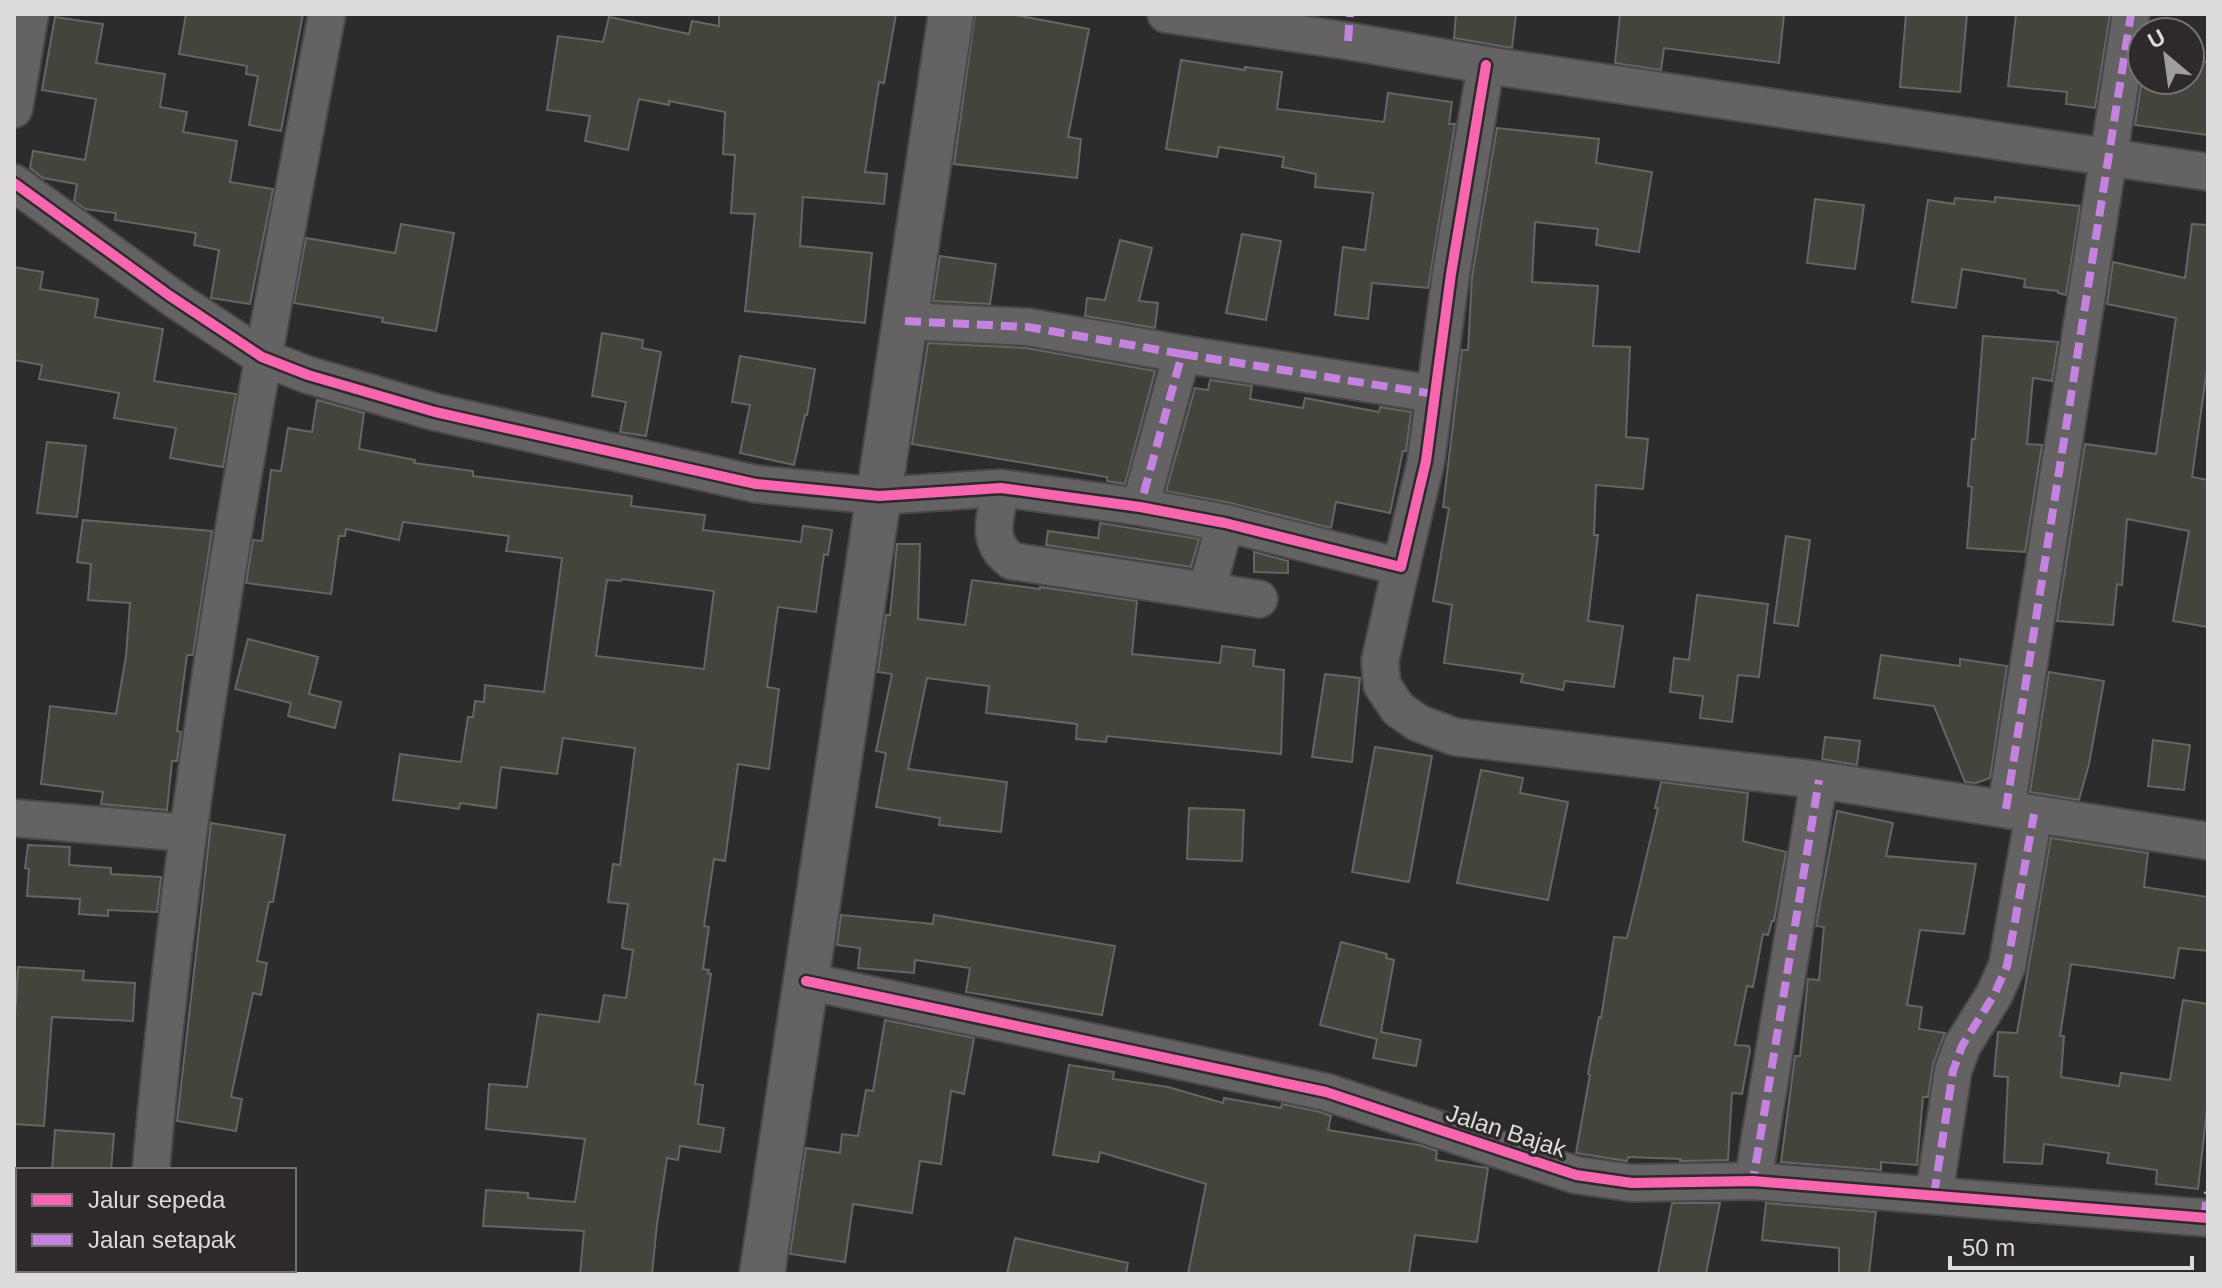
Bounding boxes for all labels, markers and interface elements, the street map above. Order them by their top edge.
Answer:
north arrow [2126,16,2206,96]
text: U [2144,24,2170,54]
street label: Jalan Bajak [1443,1099,1570,1163]
legend [16,1168,296,1272]
text: Jalur sepeda [88,1186,226,1213]
scale bar [1950,1220,2192,1270]
text: Jalan setapak [88,1226,237,1253]
text: 50 m [1962,1234,2015,1261]

